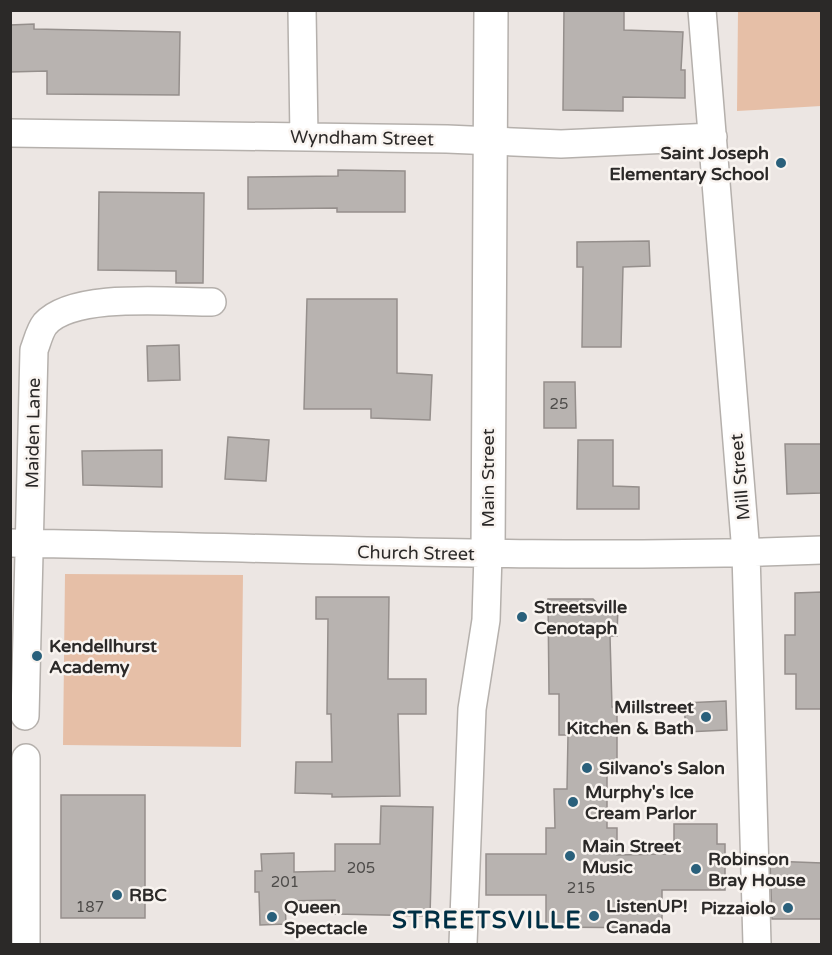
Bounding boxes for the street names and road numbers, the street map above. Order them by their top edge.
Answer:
street label: Wyndham Street [290,126,434,150]
street label: Maiden Lane [21,377,45,489]
street label: Main Street [477,428,499,528]
street label: Mill Street [725,433,755,521]
street label: Church Street [357,541,475,565]

